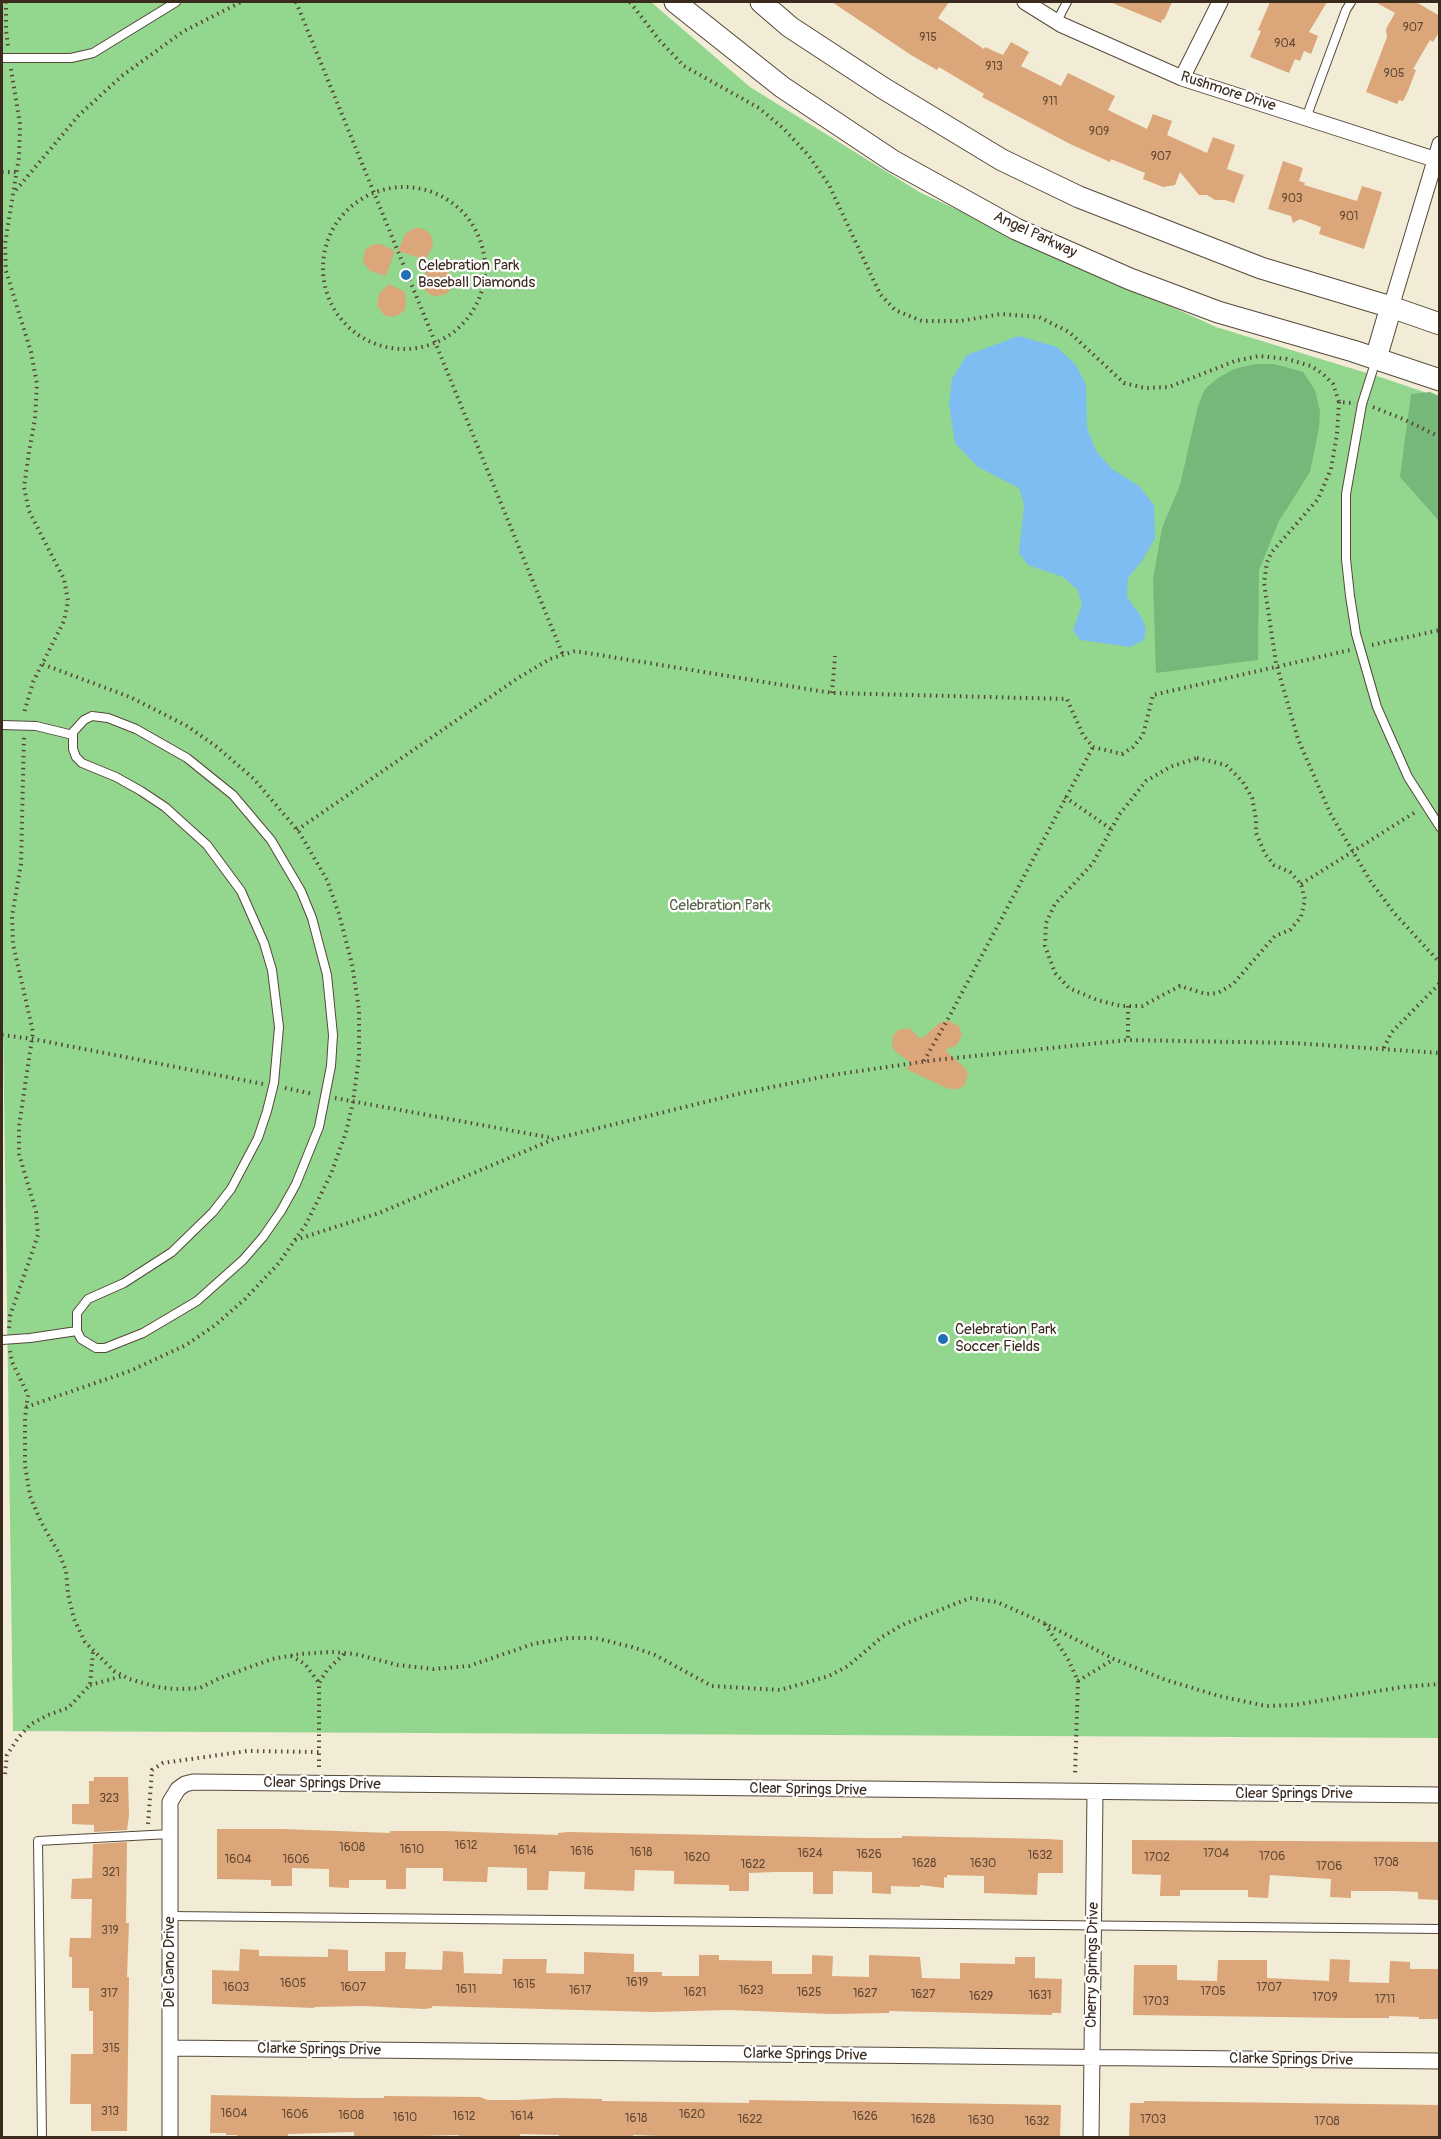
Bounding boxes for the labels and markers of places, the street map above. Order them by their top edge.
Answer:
place label: Celebration Park Baseball Diamonds [418,257,535,292]
marker: Celebration Park Baseball Diamonds [399,268,413,282]
place label: Celebration Park Soccer Fields [955,1321,1056,1356]
marker: Celebration Park Soccer Fields [936,1332,950,1346]

